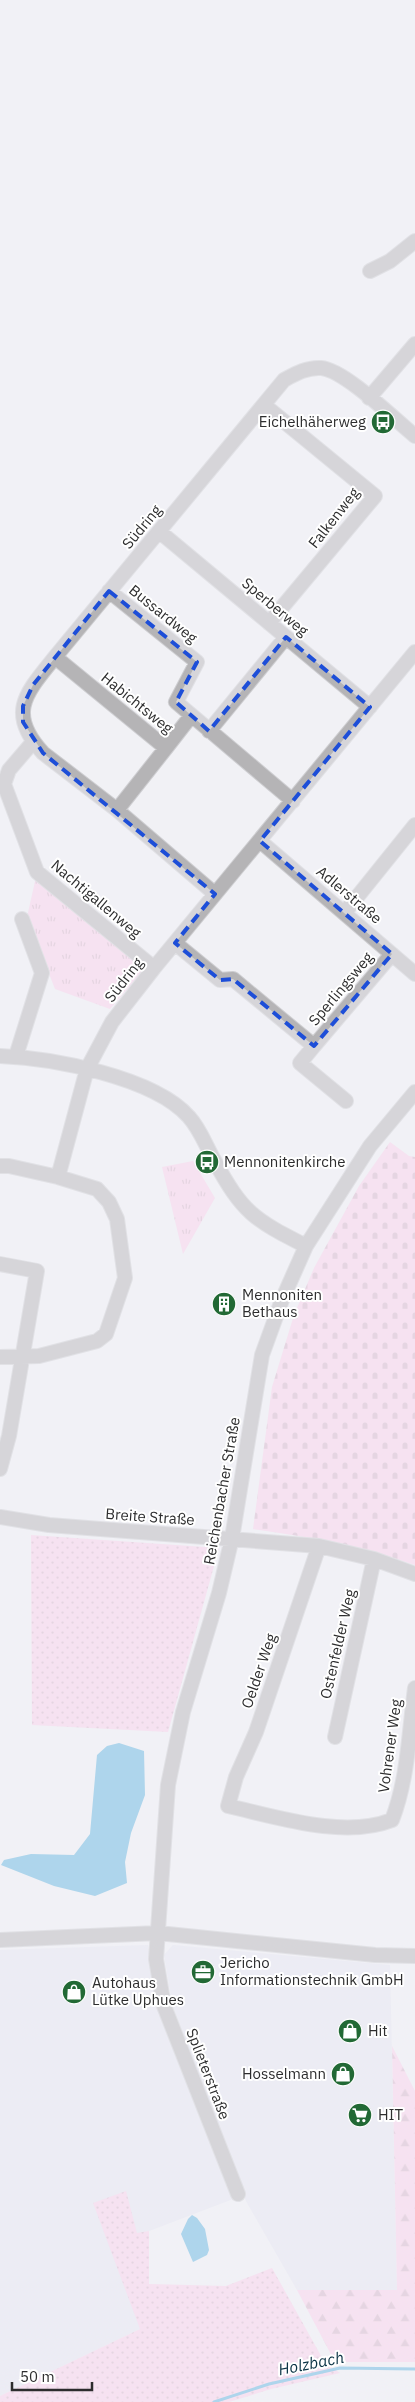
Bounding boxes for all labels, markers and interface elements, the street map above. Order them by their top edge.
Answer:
bus stop icon: Eichelhäherweg [370,409,396,435]
place label: Eichelhäherweg [259,412,366,431]
street label: Falkenweg [304,483,363,552]
street label: Südring [118,501,166,553]
street label: Sperberweg [238,573,313,640]
street label: Bussardweg [125,580,201,647]
street label: Habichtsweg [97,668,177,737]
street label: Nachtigallenweg [47,855,145,942]
street label: Adlerstraße [313,862,386,928]
street label: Sperlingsweg [304,948,377,1029]
street label: Südring [100,953,147,1006]
bus stop icon: Mennonitenkirche [194,1149,220,1175]
place label: Mennonitenkirche [224,1152,345,1171]
place label: Mennoniten Bethaus [242,1285,322,1321]
building icon: Mennoniten Bethaus [211,1291,237,1317]
street label: Reichenbacher Straße [199,1416,244,1566]
street label: Breite Straße [105,1504,195,1529]
street label: Ostenfelder Weg [316,1587,359,1701]
street label: Oelder Weg [237,1631,280,1711]
street label: Vohrener Weg [374,1698,405,1794]
place label: Jericho Informationstechnik GmbH [220,1953,404,1989]
office icon: Jericho Informationstechnik GmbH [190,1959,216,1985]
place label: Autohaus Lütke Uphues [92,1973,184,2009]
shop icon: Autohaus Lütke Uphues [61,1979,87,2005]
shop icon: Hit [337,2018,363,2044]
place label: Hit [368,2021,388,2040]
street label: Splieterstraße [182,2026,235,2122]
shop icon: Hosselmann [330,2061,356,2087]
place label: Hosselmann [242,2064,326,2083]
supermarket icon: HIT [347,2102,373,2128]
place label: HIT [378,2105,404,2124]
water label: Holzbach [276,2347,346,2379]
scale bar [12,2360,92,2392]
text: 50 m [20,2367,55,2386]

